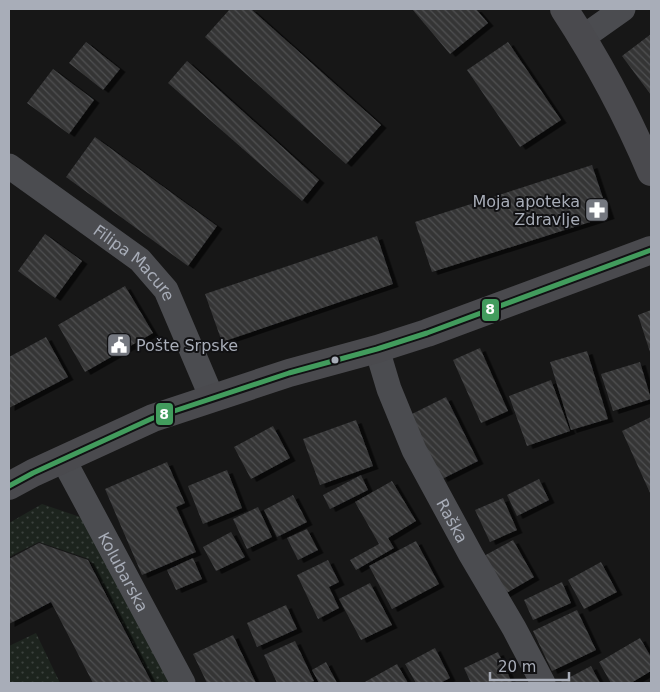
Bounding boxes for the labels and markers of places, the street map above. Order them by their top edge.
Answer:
place label: Moja apoteka Zdravlje [472,192,580,229]
pharmacy icon: Moja apoteka Zdravlje [584,197,610,223]
public building icon: Pošte Srpske [106,332,132,358]
place label: Pošte Srpske [136,336,238,355]
unlabelled marker [330,355,340,365]

